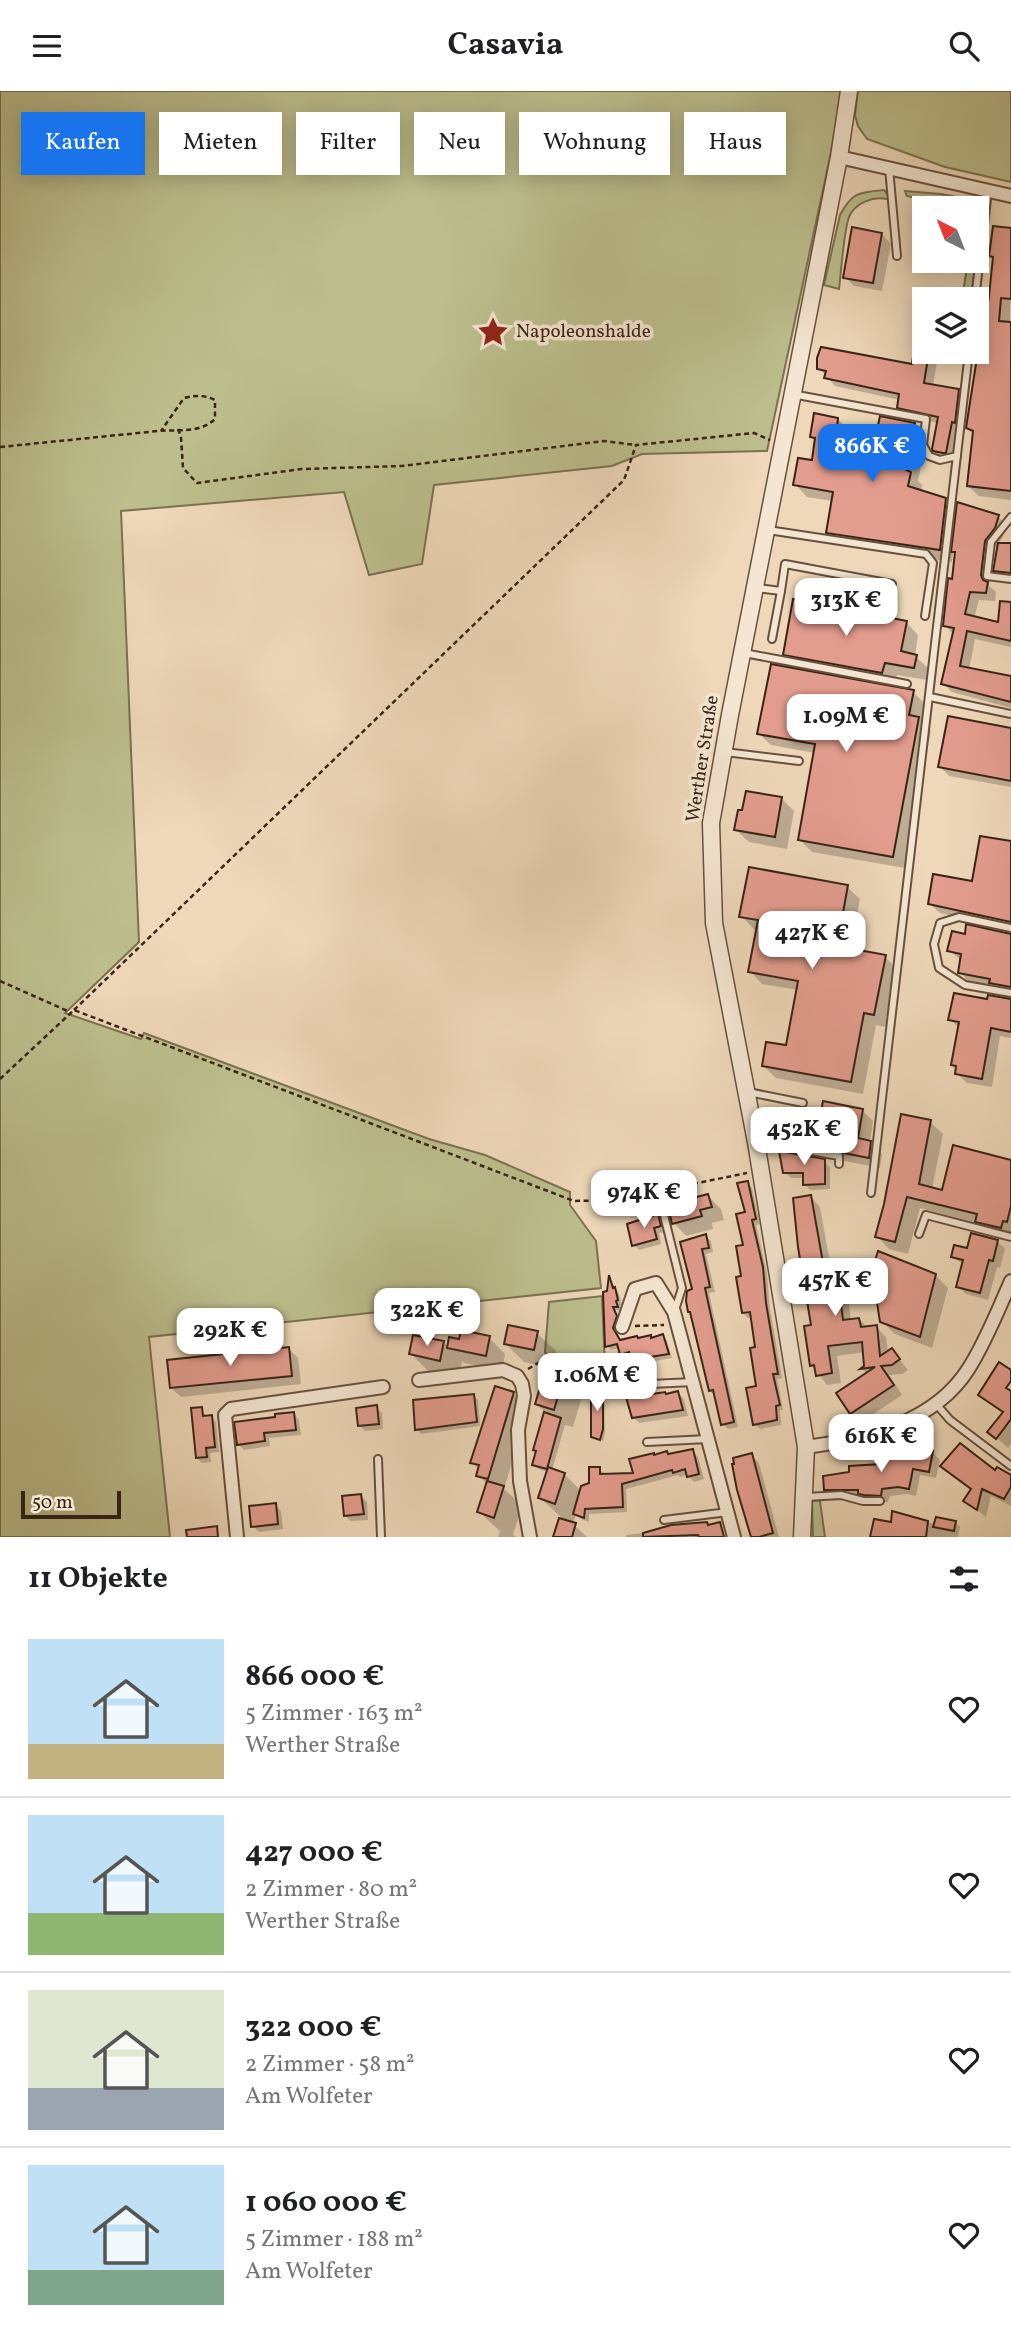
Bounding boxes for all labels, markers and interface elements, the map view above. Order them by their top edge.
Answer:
text: Casavia [448,24,563,68]
icon: menu [28,27,66,65]
icon: search [945,27,983,65]
chip: Kaufen [21,112,145,175]
chip: Mieten [159,112,282,175]
chip: Filter [296,112,400,175]
chip: Neu [414,112,505,175]
chip: Wohnung [519,112,670,175]
chip: Haus [684,112,786,175]
north arrow [912,196,989,273]
map controls [912,196,989,364]
button: layers [912,287,989,364]
place icon: Napoleonshalde [476,315,510,349]
place label: Napoleonshalde [516,319,651,345]
pin: 866K € [815,425,929,484]
text: 866K € [834,431,910,463]
pin: 313K € [789,579,903,638]
text: 313K € [811,585,881,617]
street label: Werther Straße [680,694,726,824]
pin: 1.09M € [781,695,911,754]
text: 1.09M € [803,701,889,733]
pin: 427K € [755,911,869,971]
text: 427K € [775,918,849,950]
pin: 452K € [747,1107,861,1167]
text: 452K € [767,1114,841,1146]
pin: 974K € [587,1171,701,1230]
text: 974K € [607,1177,681,1209]
pin: 457K € [778,1259,892,1318]
text: 457K € [798,1265,872,1297]
pin: 322K € [370,1289,484,1348]
text: 322K € [390,1295,464,1327]
pin: 292K € [173,1309,287,1368]
text: 292K € [193,1315,267,1347]
pin: 1.06M € [532,1353,662,1413]
text: 1.06M € [554,1360,640,1392]
pin: 616K € [824,1415,938,1474]
text: 616K € [845,1421,917,1453]
scale bar [21,1488,121,1520]
text: 50 m [32,1490,73,1516]
text: 11 Objekte [28,1558,168,1600]
icon: filters [945,1560,983,1598]
text: 866 000 € [245,1656,384,1698]
icon: home [84,1667,168,1751]
icon: heart [945,1690,983,1728]
text: 5 Zimmer · 163 m² [245,1698,423,1730]
text: Werther Straße [245,1730,400,1762]
text: 427 000 € [245,1832,383,1874]
icon: home [84,1843,168,1927]
icon: heart [945,1866,983,1904]
text: 2 Zimmer · 80 m² [245,1874,417,1906]
text: Werther Straße [245,1906,400,1938]
text: 322 000 € [245,2007,382,2049]
icon: home [84,2018,168,2102]
icon: heart [945,2041,983,2079]
text: 2 Zimmer · 58 m² [245,2049,415,2081]
text: Am Wolfeter [245,2081,373,2113]
text: 1 060 000 € [245,2182,407,2224]
icon: home [84,2193,168,2277]
icon: heart [945,2216,983,2254]
text: 5 Zimmer · 188 m² [245,2224,423,2256]
text: Am Wolfeter [245,2256,373,2288]

